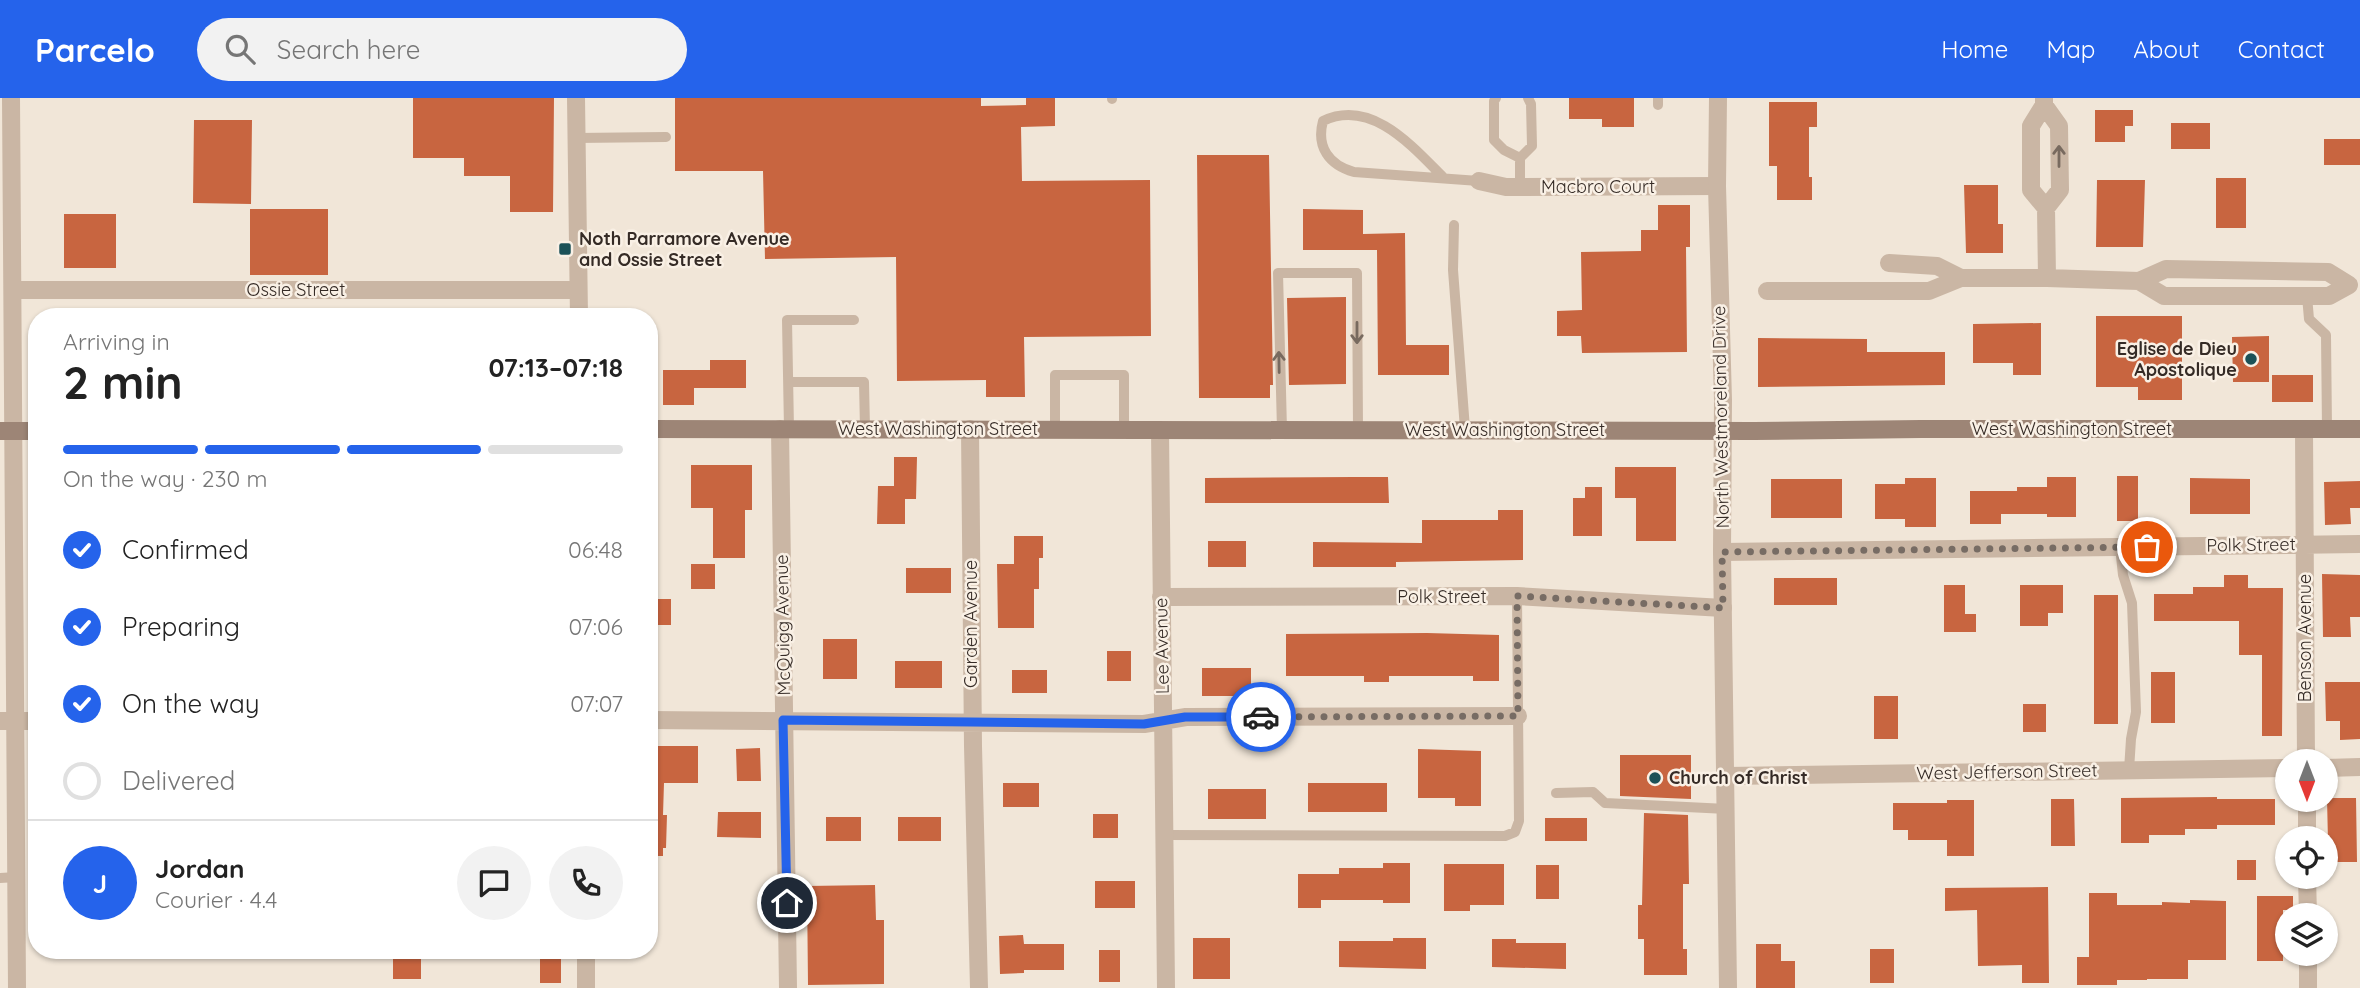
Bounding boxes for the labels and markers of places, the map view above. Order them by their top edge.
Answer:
place label: Noth Parramore Avenue and Ossie Street [579,227,790,271]
marker: Noth Parramore Avenue and Ossie Street [557,241,573,257]
place label: Eglise de Dieu Apostolique [2117,337,2237,381]
marker: Eglise de Dieu Apostolique [2243,351,2259,367]
pin [2117,517,2177,577]
place label: Church of Christ [1669,766,1808,789]
marker: Church of Christ [1647,770,1663,786]
pin [757,873,817,933]

